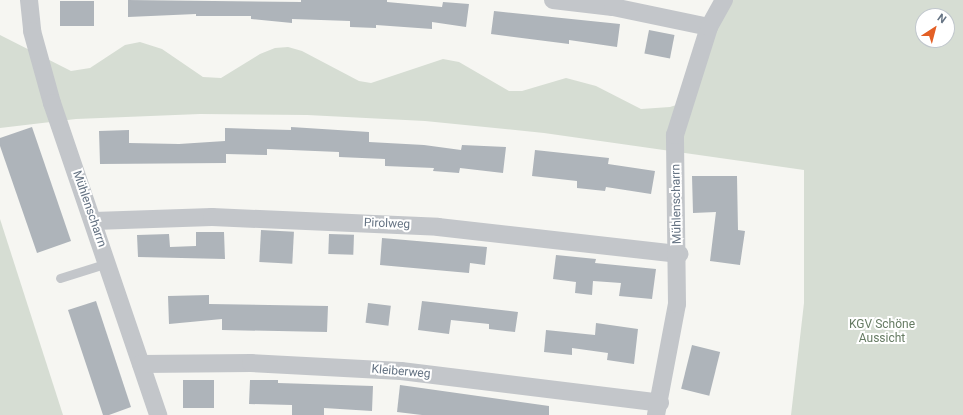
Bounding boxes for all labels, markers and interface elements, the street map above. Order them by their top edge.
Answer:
north arrow [915,8,955,48]
text: N [935,11,949,26]
street label: Mühlenscharrn [669,164,685,244]
street label: Mühlenscharrn [69,169,109,249]
street label: Pirolweg [364,216,410,232]
park label: KGV Schöne Aussicht [849,318,915,346]
street label: Kleiberweg [371,362,431,382]

